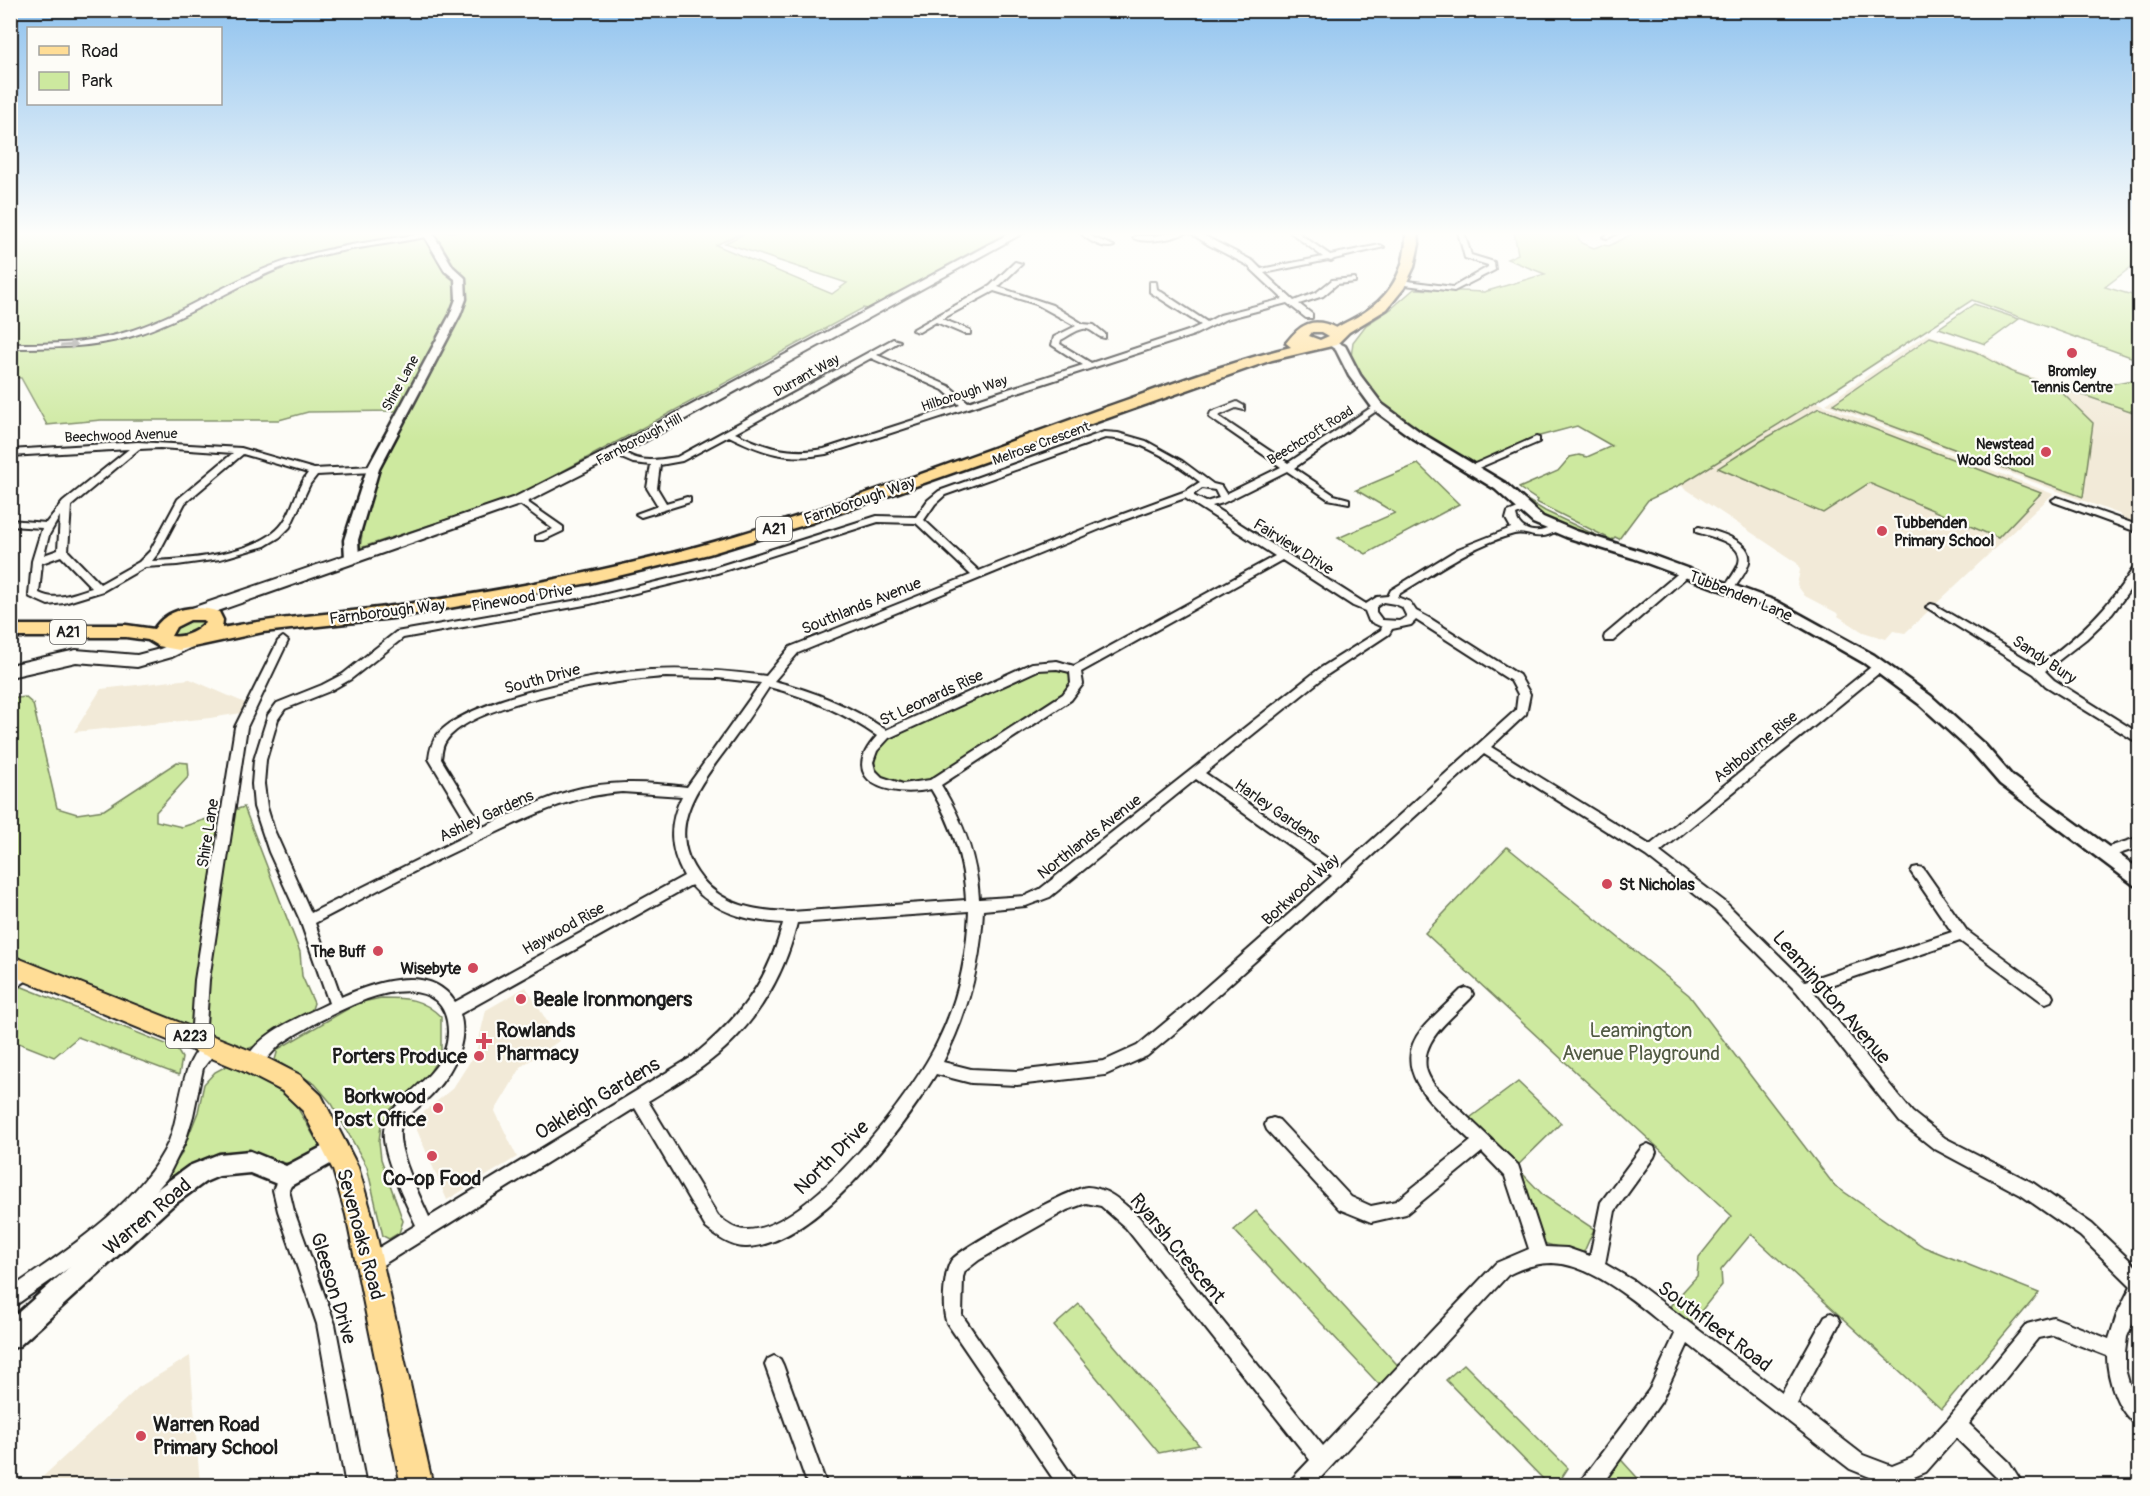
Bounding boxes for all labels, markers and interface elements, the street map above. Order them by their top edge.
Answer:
legend [27,27,222,105]
text: Road [81,40,118,63]
text: Park [81,70,113,93]
one-way arrow [59,340,78,350]
marker: Bromley Tennis Centre [2065,346,2079,360]
street label: Durrant Way [770,350,842,400]
street label: Shire Lane [378,352,423,414]
place label: Bromley Tennis Centre [2030,363,2114,396]
street label: Hilborough Way [919,372,1009,415]
street label: Beechcroft Road [1264,402,1356,469]
street label: Farnborough Hill [593,410,685,469]
street label: Melrose Crescent [990,418,1093,469]
street label: Beechwood Avenue [64,425,178,446]
place label: Newstead Wood School [1957,436,2034,469]
marker: Newstead Wood School [2039,445,2053,459]
street label: Farnborough Way [801,472,918,529]
place label: Tubbenden Primary School [1893,513,1994,551]
street label: Fairview Drive [1250,514,1337,580]
road number: A21 [756,517,792,541]
marker: Tubbenden Primary School [1875,524,1889,538]
street label: Tubbenden Lane [1686,566,1795,626]
street label: Southlands Avenue [799,573,924,639]
street label: Pinewood Drive [470,579,574,617]
street label: Farnborough Way [328,595,446,629]
road number: A21 [50,620,86,644]
street label: Sandy Bury [2009,631,2080,689]
street label: South Drive [502,659,582,699]
street label: St Leonards Rise [876,665,987,731]
street label: Ashbourne Rise [1709,707,1802,787]
street label: Harley Gardens [1231,775,1324,849]
street label: Ashley Gardens [436,785,537,847]
street label: Northlands Avenue [1034,790,1146,884]
street label: Shire Lane [193,797,223,869]
street label: Borkwood Way [1258,850,1344,930]
place label: St Nicholas [1619,875,1695,895]
marker: St Nicholas [1600,877,1614,891]
street label: Haywood Rise [519,898,608,960]
street label: Leamington Avenue [1767,925,1896,1069]
place label: The Buff [310,942,367,962]
marker: The Buff [371,944,385,958]
place label: Wisebyte [400,959,462,979]
marker: Wisebyte [466,961,480,975]
place label: Beale Ironmongers [533,987,692,1012]
marker: Beale Ironmongers [514,992,528,1006]
place label: Rowlands Pharmacy [496,1018,579,1066]
park label: Leamington Avenue Playground [1562,1018,1720,1066]
road number: A223 [166,1024,214,1048]
marker: Rowlands Pharmacy [477,1034,491,1048]
place label: Porters Produce [332,1044,468,1069]
marker: Porters Produce [472,1049,486,1063]
street label: Oakleigh Gardens [530,1051,664,1145]
place label: Borkwood Post Office [334,1084,427,1132]
marker: Borkwood Post Office [431,1101,445,1115]
street label: North Drive [789,1115,874,1200]
marker: Co-op Food [425,1149,439,1163]
street label: Sevenoaks Road [331,1166,390,1302]
place label: Co-op Food [383,1166,481,1191]
street label: Warren Road [98,1172,196,1260]
street label: Ryarsh Crescent [1124,1188,1231,1309]
street label: Gleeson Drive [305,1229,362,1347]
street label: Southfleet Road [1653,1275,1777,1377]
place label: Warren Road Primary School [153,1412,278,1460]
marker: Warren Road Primary School [134,1429,148,1443]

